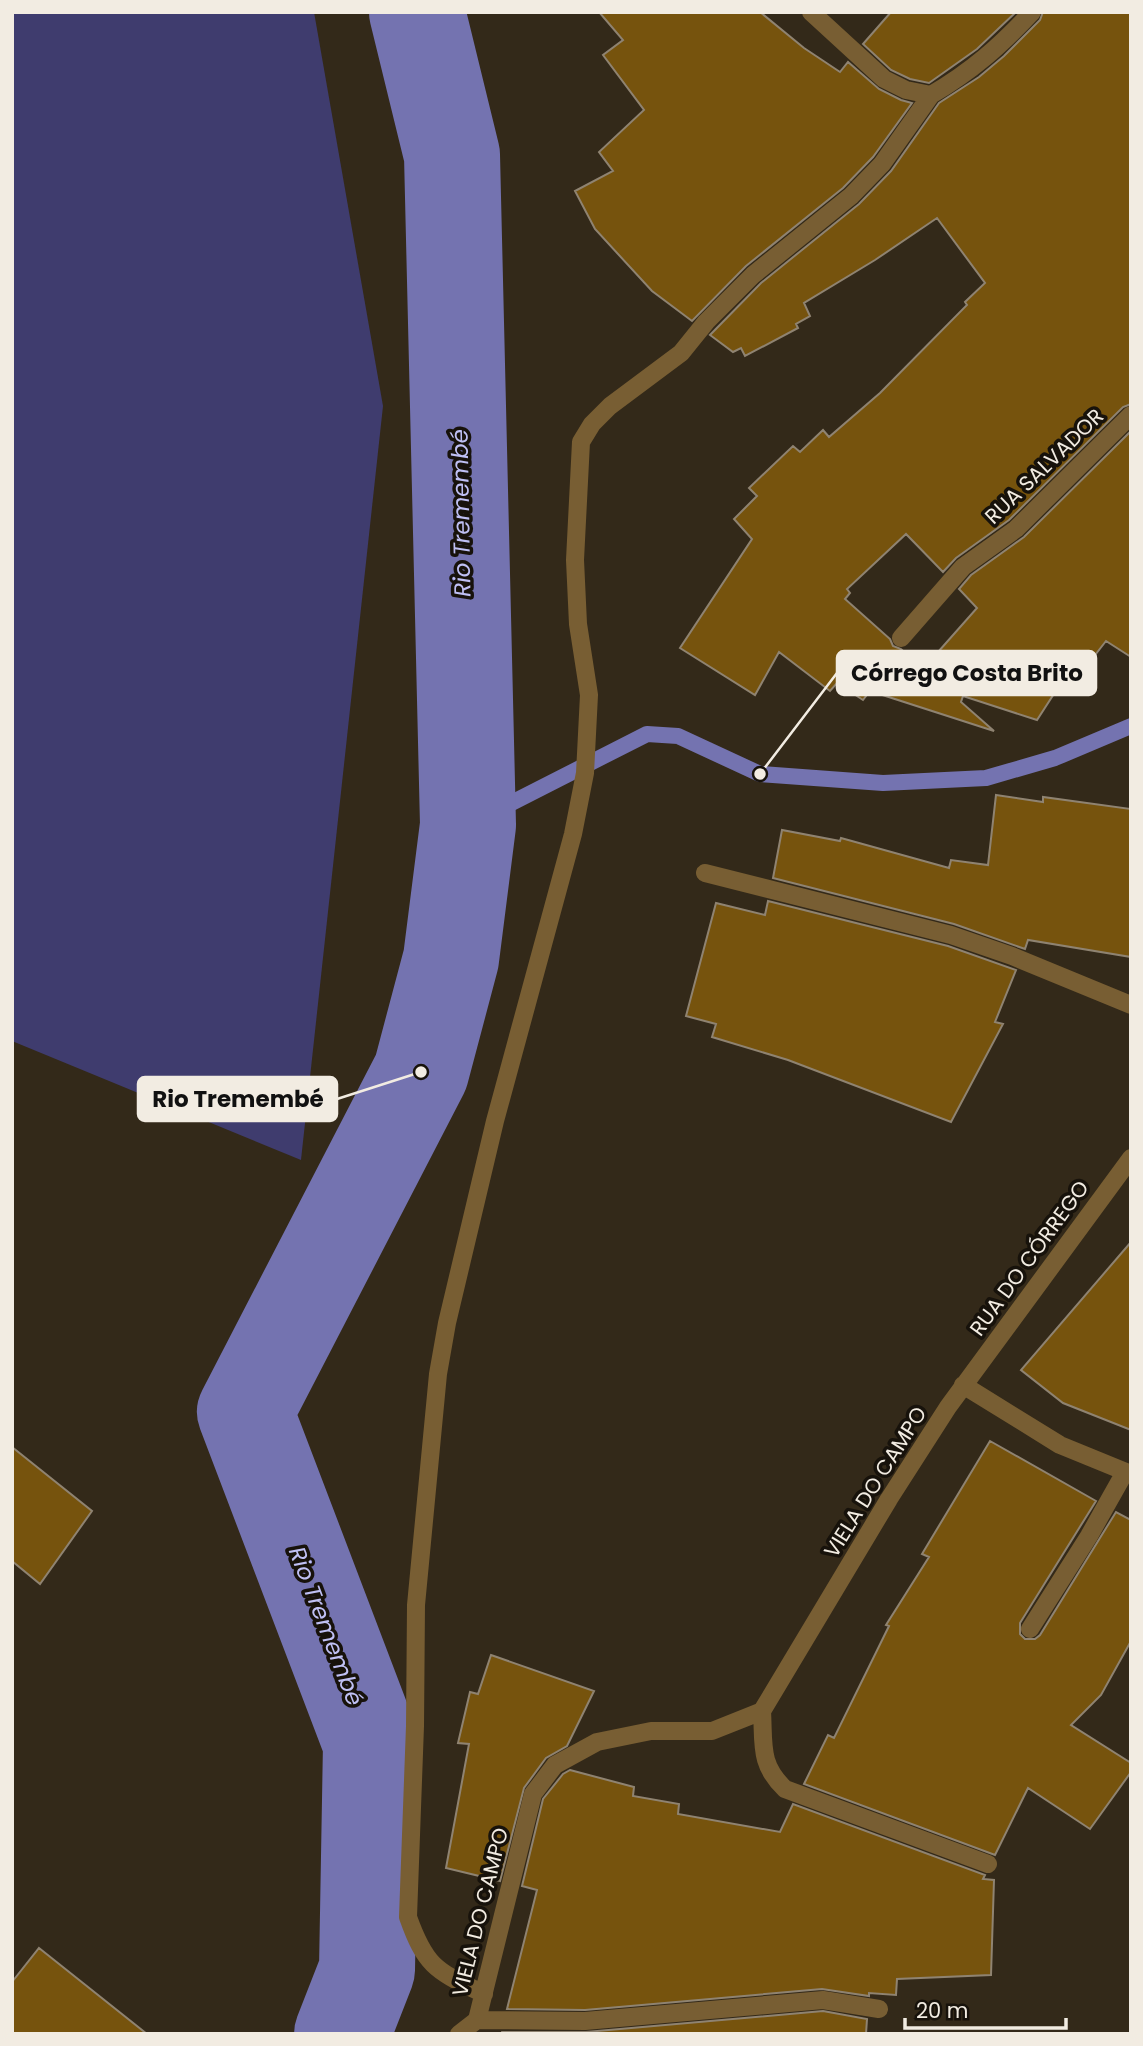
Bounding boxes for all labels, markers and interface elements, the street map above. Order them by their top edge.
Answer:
street label: RUA SALVADOR [978,402,1110,530]
water label: Rio Tremembé [444,429,478,597]
callout: Córrego Costa Brito [837,651,1096,695]
text: Córrego Costa Brito [851,657,1083,689]
callout: Rio Tremembé [138,1077,337,1121]
text: Rio Tremembé [152,1083,324,1115]
street label: RUA DO CÓRREGO [963,1174,1095,1342]
street label: VIELA DO CAMPO [817,1401,933,1563]
water label: Rio Tremembé [281,1542,371,1710]
street label: VIELA DO CAMPO [445,1825,515,1999]
scale bar [905,1986,1066,2030]
text: 20 m [916,1996,969,2025]

